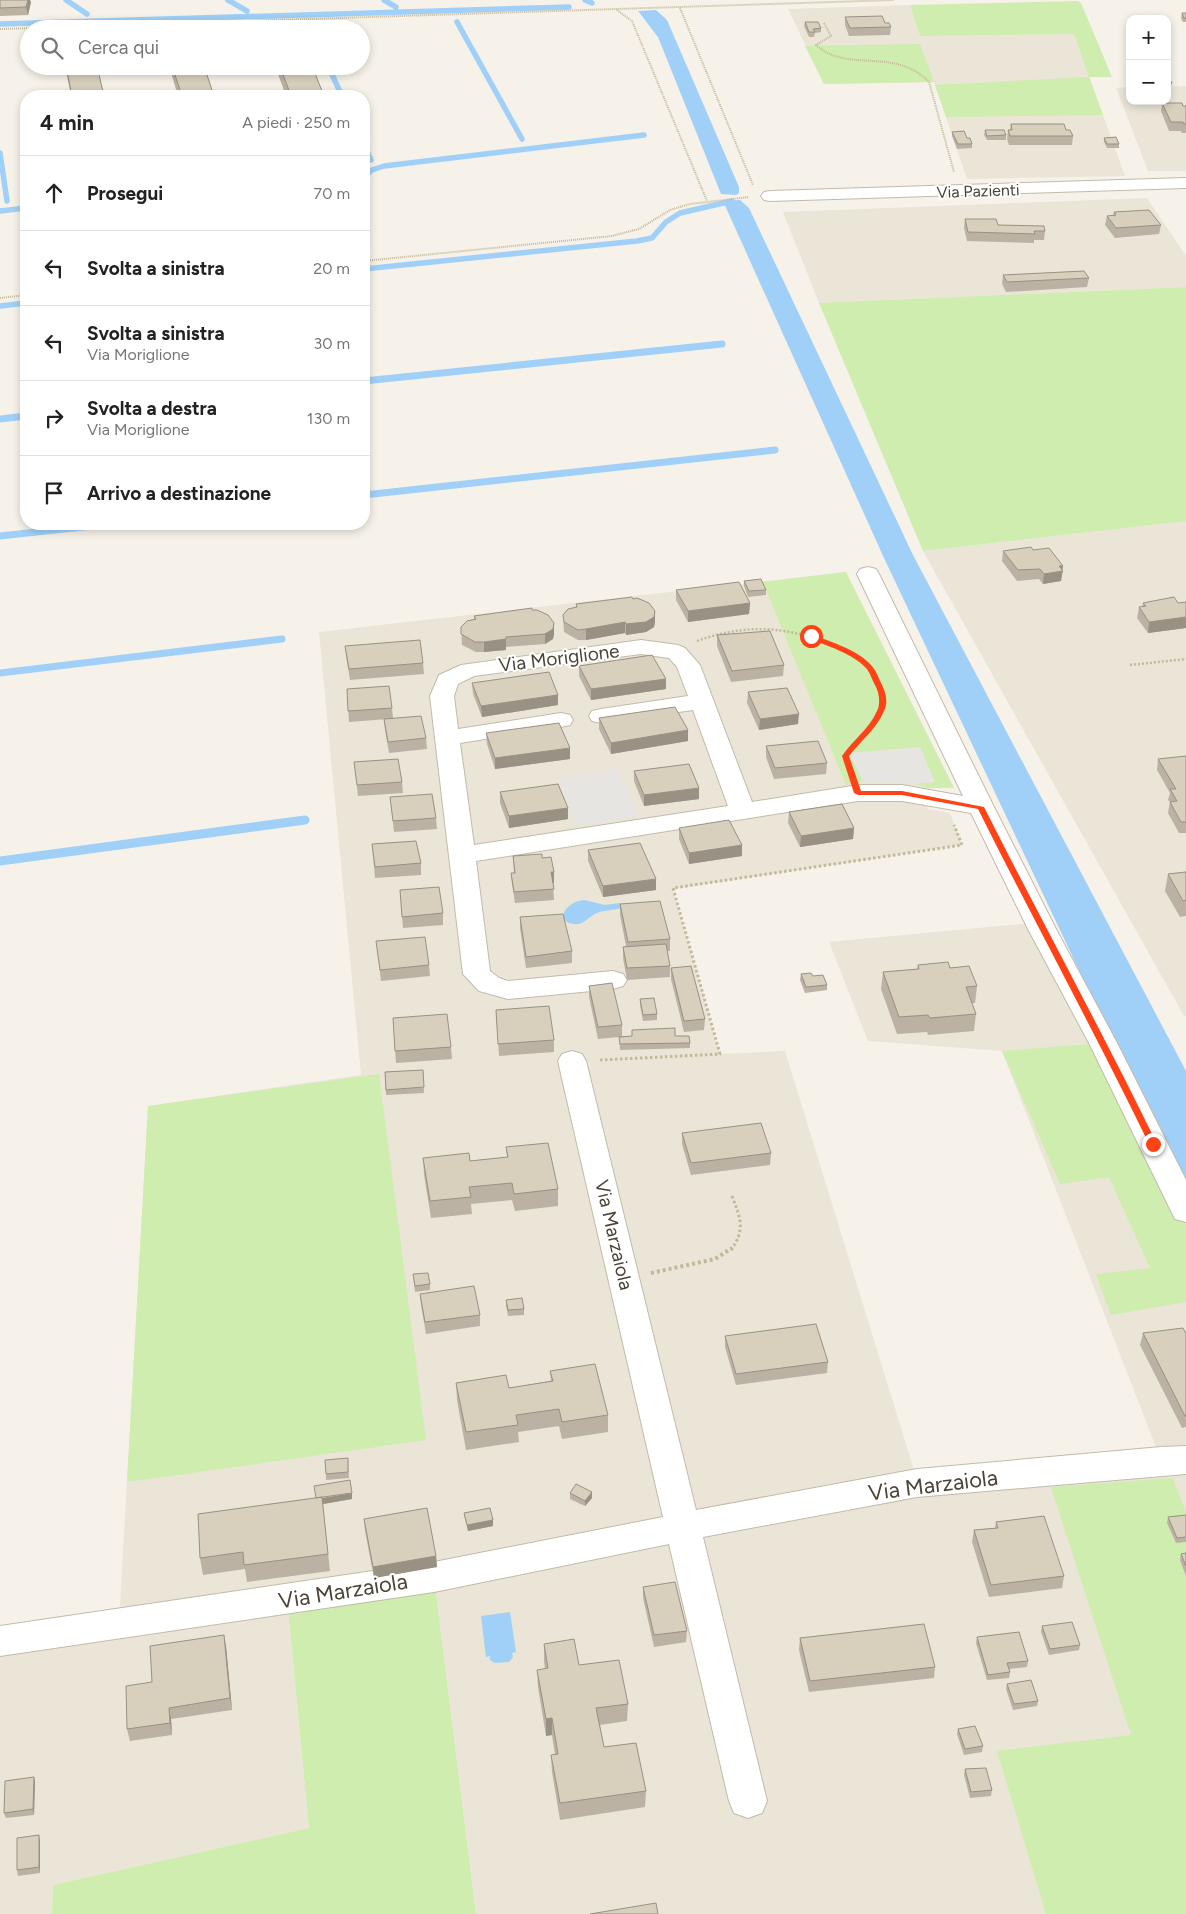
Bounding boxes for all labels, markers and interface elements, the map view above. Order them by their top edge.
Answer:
map controls [1126,15,1171,105]
button: + [1126,15,1171,60]
search box [20,20,370,75]
icon: search [38,34,66,62]
text: Cerca qui [78,36,159,59]
button: − [1126,60,1171,105]
text: 4 min [40,110,94,135]
text: A piedi · 250 m [242,113,350,132]
icon: ahead [40,179,68,207]
street label: Via Pazienti [936,180,1020,202]
text: Prosegui [87,182,163,205]
text: 70 m [314,184,350,203]
icon: left [40,254,68,282]
text: Svolta a sinistra [87,257,225,280]
text: 20 m [313,259,350,278]
text: Svolta a sinistra [87,322,225,345]
icon: left [40,329,68,357]
text: 30 m [313,334,350,353]
text: Via Moriglione [87,345,189,364]
text: Svolta a destra [87,397,217,420]
icon: right [40,404,68,432]
text: 130 m [307,409,350,428]
text: Via Moriglione [87,420,189,439]
icon: arrive [40,479,68,507]
text: Arrivo a destinazione [87,482,271,505]
route start [800,625,823,648]
street label: Via Moriglione [497,639,621,677]
route end [1142,1133,1165,1156]
street label: Via Marzaiola [590,1178,638,1292]
street label: Via Marzaiola [867,1464,999,1506]
street label: Via Marzaiola [277,1567,409,1615]

